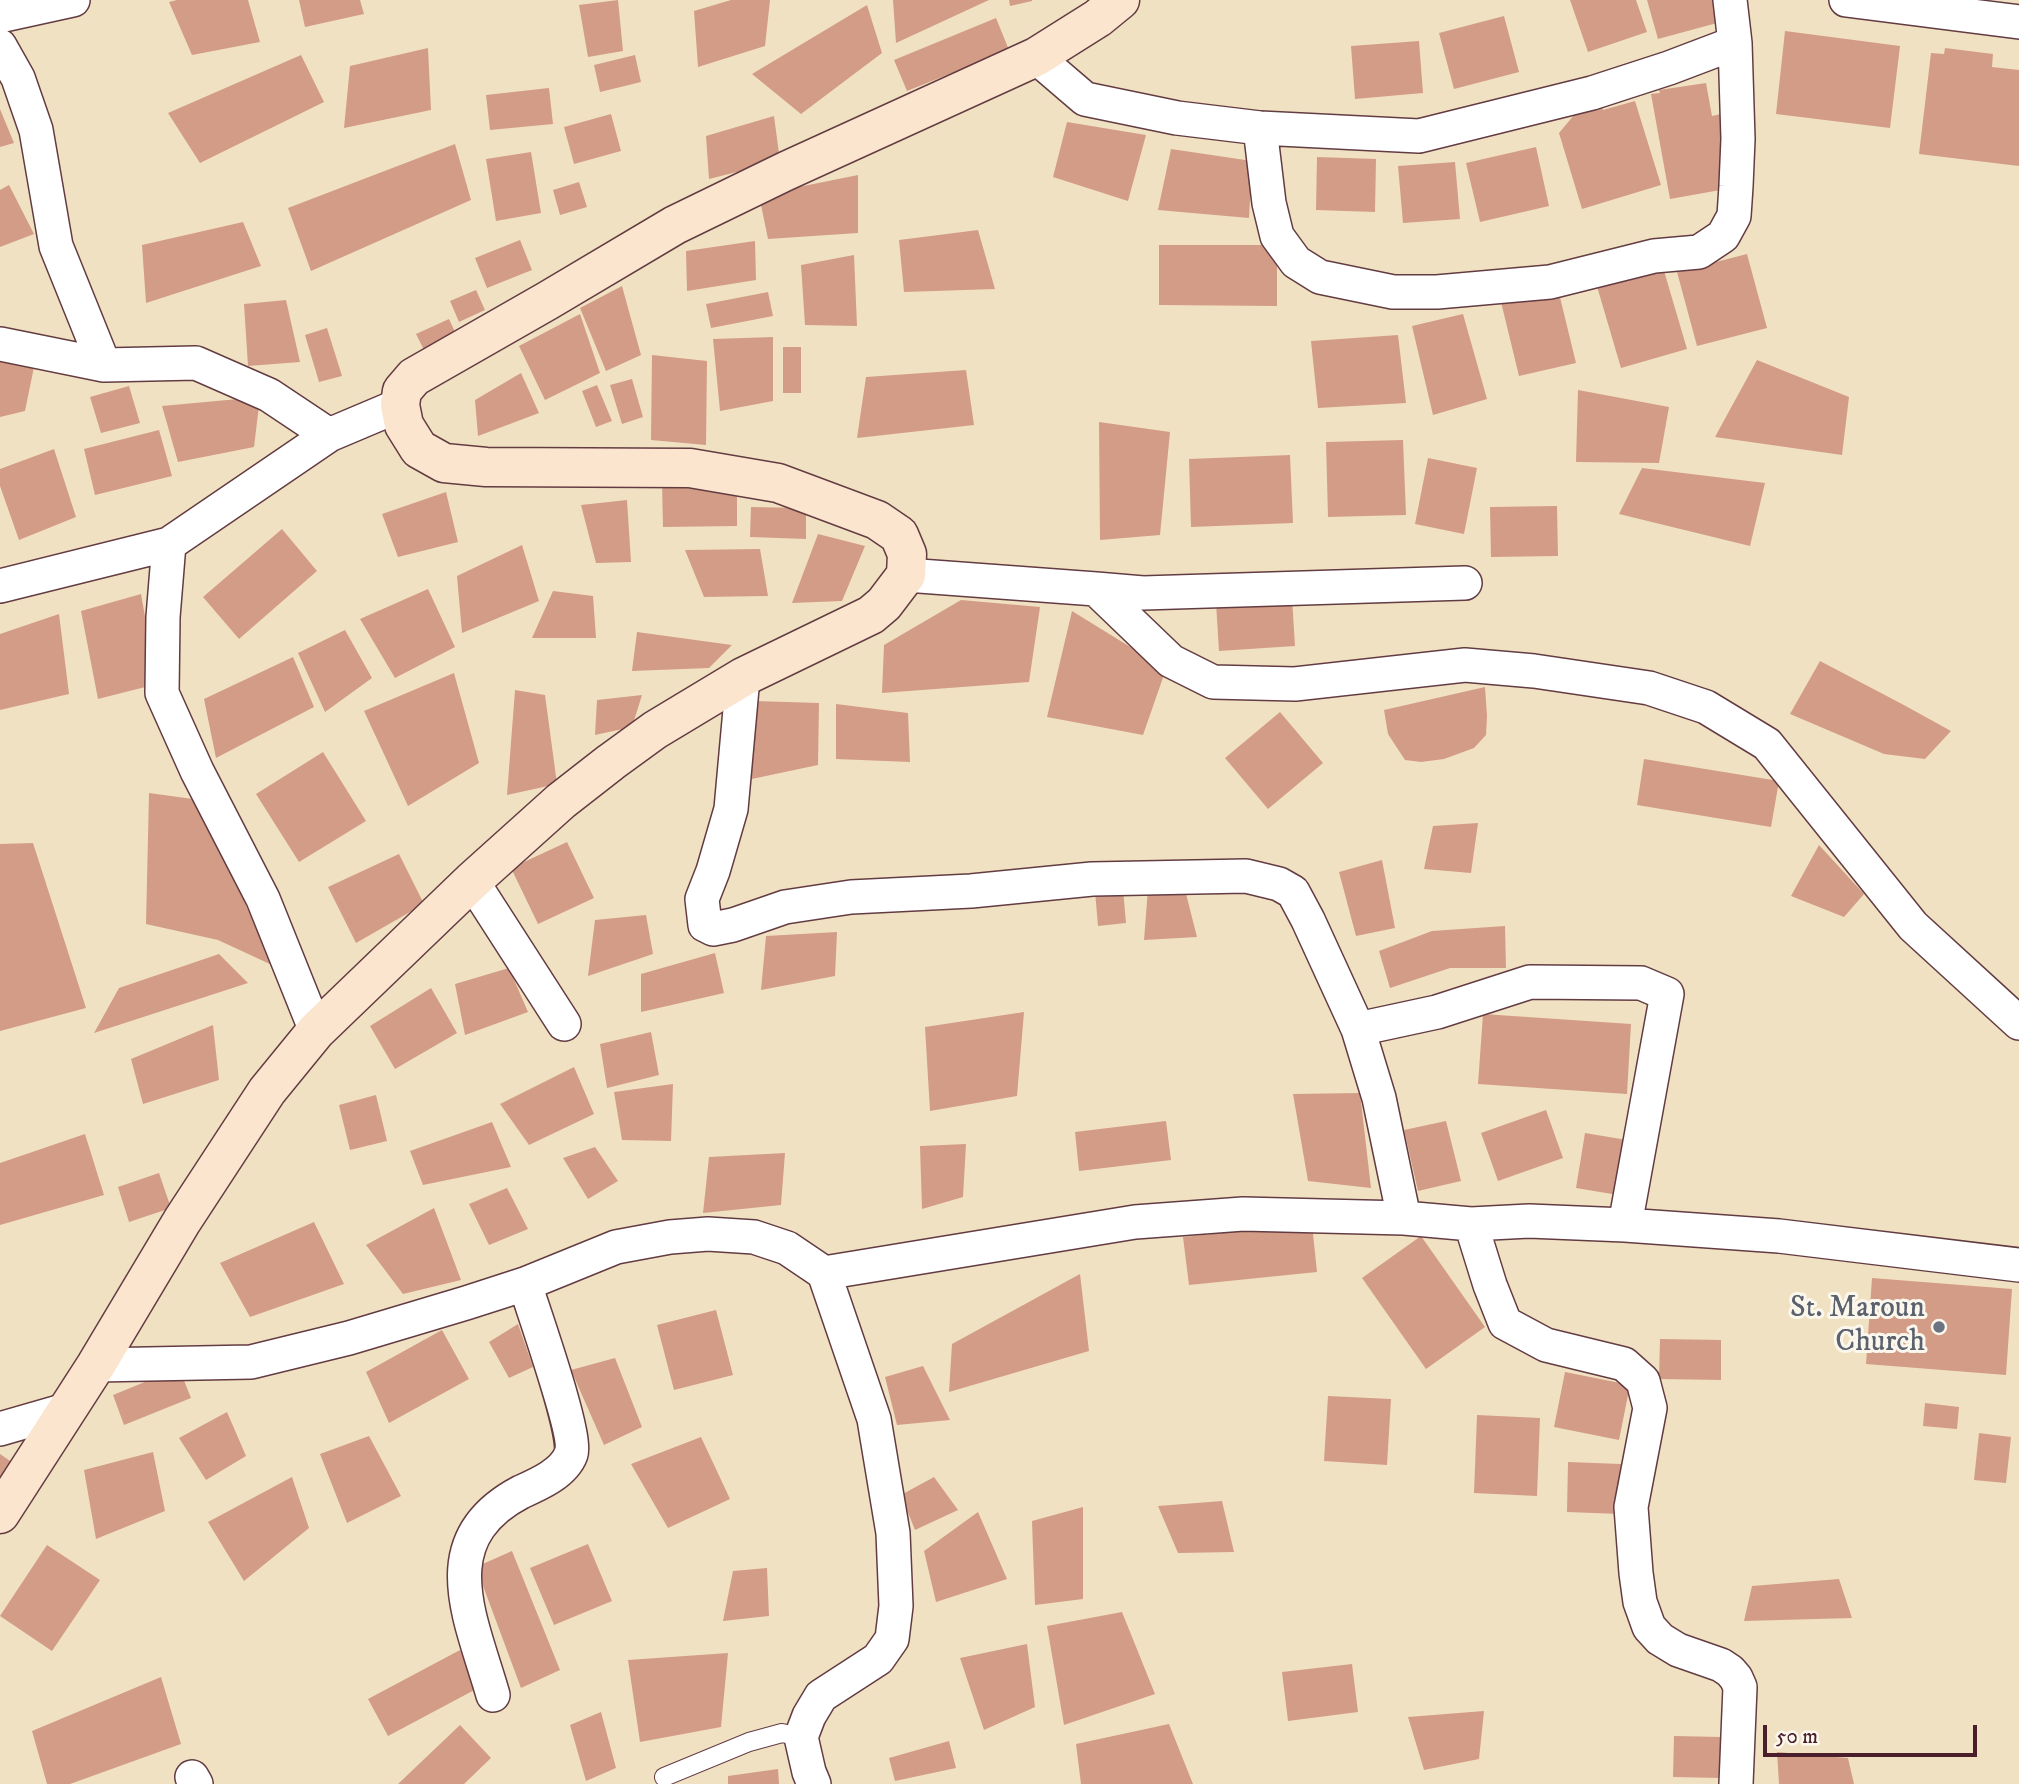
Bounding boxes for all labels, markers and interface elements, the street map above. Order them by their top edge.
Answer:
place label: St. Maroun Church [1790,1292,1925,1362]
marker: St. Maroun Church [1931,1319,1947,1335]
scale bar [1767,1710,1980,1754]
text: 50 m [1776,1724,1818,1750]

